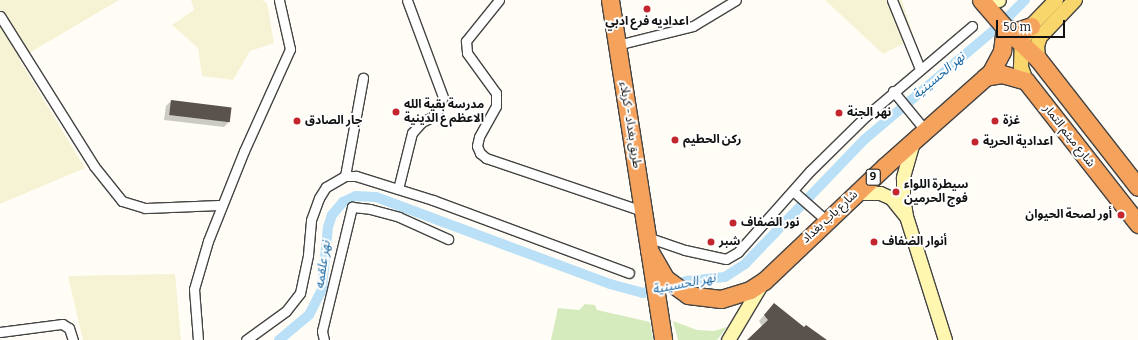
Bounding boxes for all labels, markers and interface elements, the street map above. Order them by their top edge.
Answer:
marker: اعداديه فرع ادبي [642,4,652,14]
scale bar [998,12,1067,38]
place label: اعداديه فرع ادبي [605,15,689,29]
text: 50 m [1003,20,1031,34]
water label: نهر الحسينية [909,49,969,103]
street label: طريق بغداد - كربلاء [616,81,644,169]
place label: مدرسة بقية الله الاعظم ع الدينية [404,98,484,126]
street label: شارع ميثم التمار [1040,102,1098,170]
place label: نهر الجنة [847,106,891,120]
marker: مدرسة بقية الله الاعظم ع الدينية [391,107,401,117]
marker: نهر الجنة [834,108,844,118]
place label: جار الصادق [305,114,362,128]
place label: غزة [1003,114,1020,128]
marker: جار الصادق [292,116,302,126]
marker: غزة [990,116,1000,126]
place label: ركن الحطيم [683,133,741,147]
marker: ركن الحطيم [670,135,680,145]
place label: اعدادية الحرية [983,135,1053,149]
marker: اعدادية الحرية [970,137,980,147]
road number: 9 [865,168,881,186]
place label: سيطرة اللواء فوج الحرمين [904,178,968,206]
street label: شارع باب بغداد [799,187,861,247]
marker: سيطرة اللواء فوج الحرمين [891,187,901,197]
place label: أور لصحة الحيوان [1025,208,1112,222]
marker: أور لصحة الحيوان [1115,209,1127,221]
place label: نور الضفاف [741,216,799,230]
marker: نور الضفاف [728,218,738,228]
place label: شبر [719,235,740,249]
place label: أنوار الضفاف [882,235,947,249]
marker: شبر [706,237,716,247]
marker: أنوار الضفاف [869,237,879,247]
water label: نهر علقمه [312,240,334,290]
water label: نهر الحسينية [651,270,717,298]

